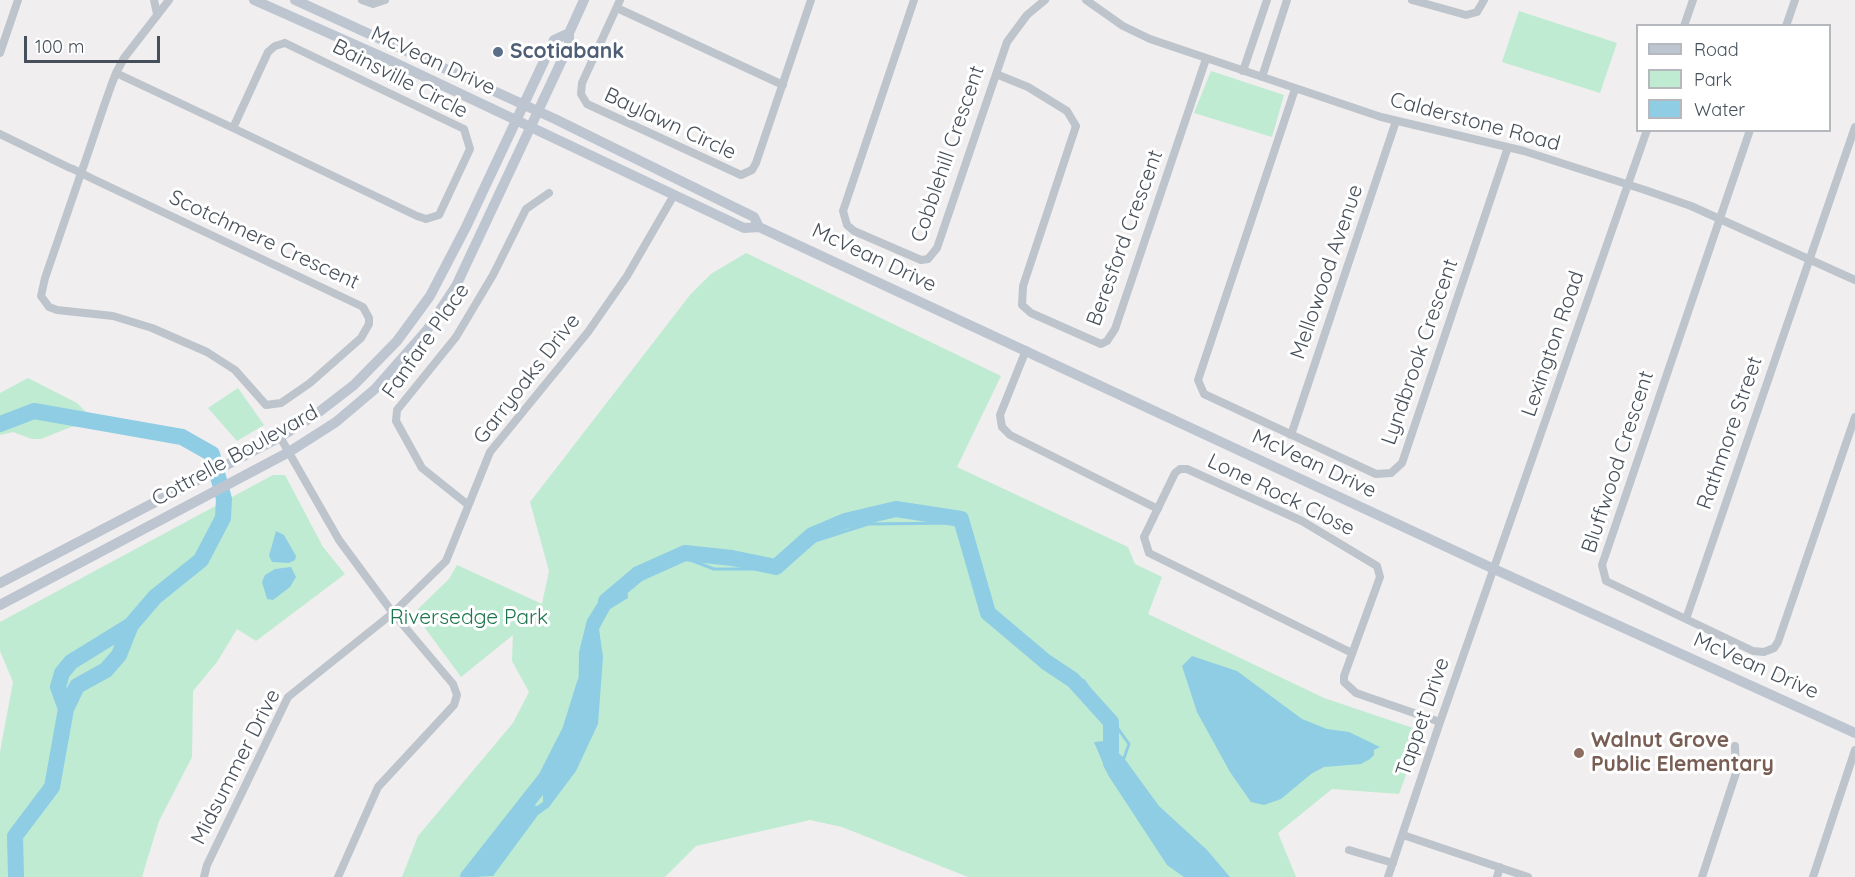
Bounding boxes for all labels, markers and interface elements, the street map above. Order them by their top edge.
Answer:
street label: McVean Drive [367,21,499,101]
scale bar [27,24,164,62]
legend [1636,24,1831,132]
street label: Bainsville Circle [328,34,472,124]
text: 100 m [35,35,84,58]
text: Road [1694,38,1739,61]
place label: Scotiabank [510,39,624,65]
marker: Scotiabank [491,45,505,59]
street label: Cobblehill Crescent [906,62,990,246]
text: Park [1694,68,1732,91]
street label: Baylawn Circle [600,82,740,166]
street label: Calderstone Road [1387,87,1563,157]
text: Water [1694,98,1745,121]
street label: Beresford Crescent [1081,147,1169,329]
street label: Mellowood Avenue [1285,181,1369,363]
street label: Scotchmere Crescent [165,185,363,295]
street label: McVean Drive [808,218,940,298]
street label: Lyndbrook Crescent [1376,256,1464,448]
street label: Lexington Road [1516,268,1590,420]
street label: Fanfare Place [377,279,475,403]
street label: Garryoaks Drive [468,309,586,449]
street label: Rathmore Street [1692,353,1768,513]
street label: Bluffwood Crescent [1577,368,1659,556]
street label: Cottrelle Boulevard [148,400,322,512]
street label: McVean Drive [1248,424,1380,504]
street label: Lone Rock Close [1203,448,1359,542]
park label: Riversedge Park [390,605,548,631]
street label: McVean Drive [1689,627,1823,705]
street label: Tappet Drive [1391,654,1455,780]
street label: Midsummer Drive [186,685,286,849]
place label: Walnut Grove Public Elementary [1591,728,1774,778]
marker: Walnut Grove Public Elementary [1572,746,1586,760]

